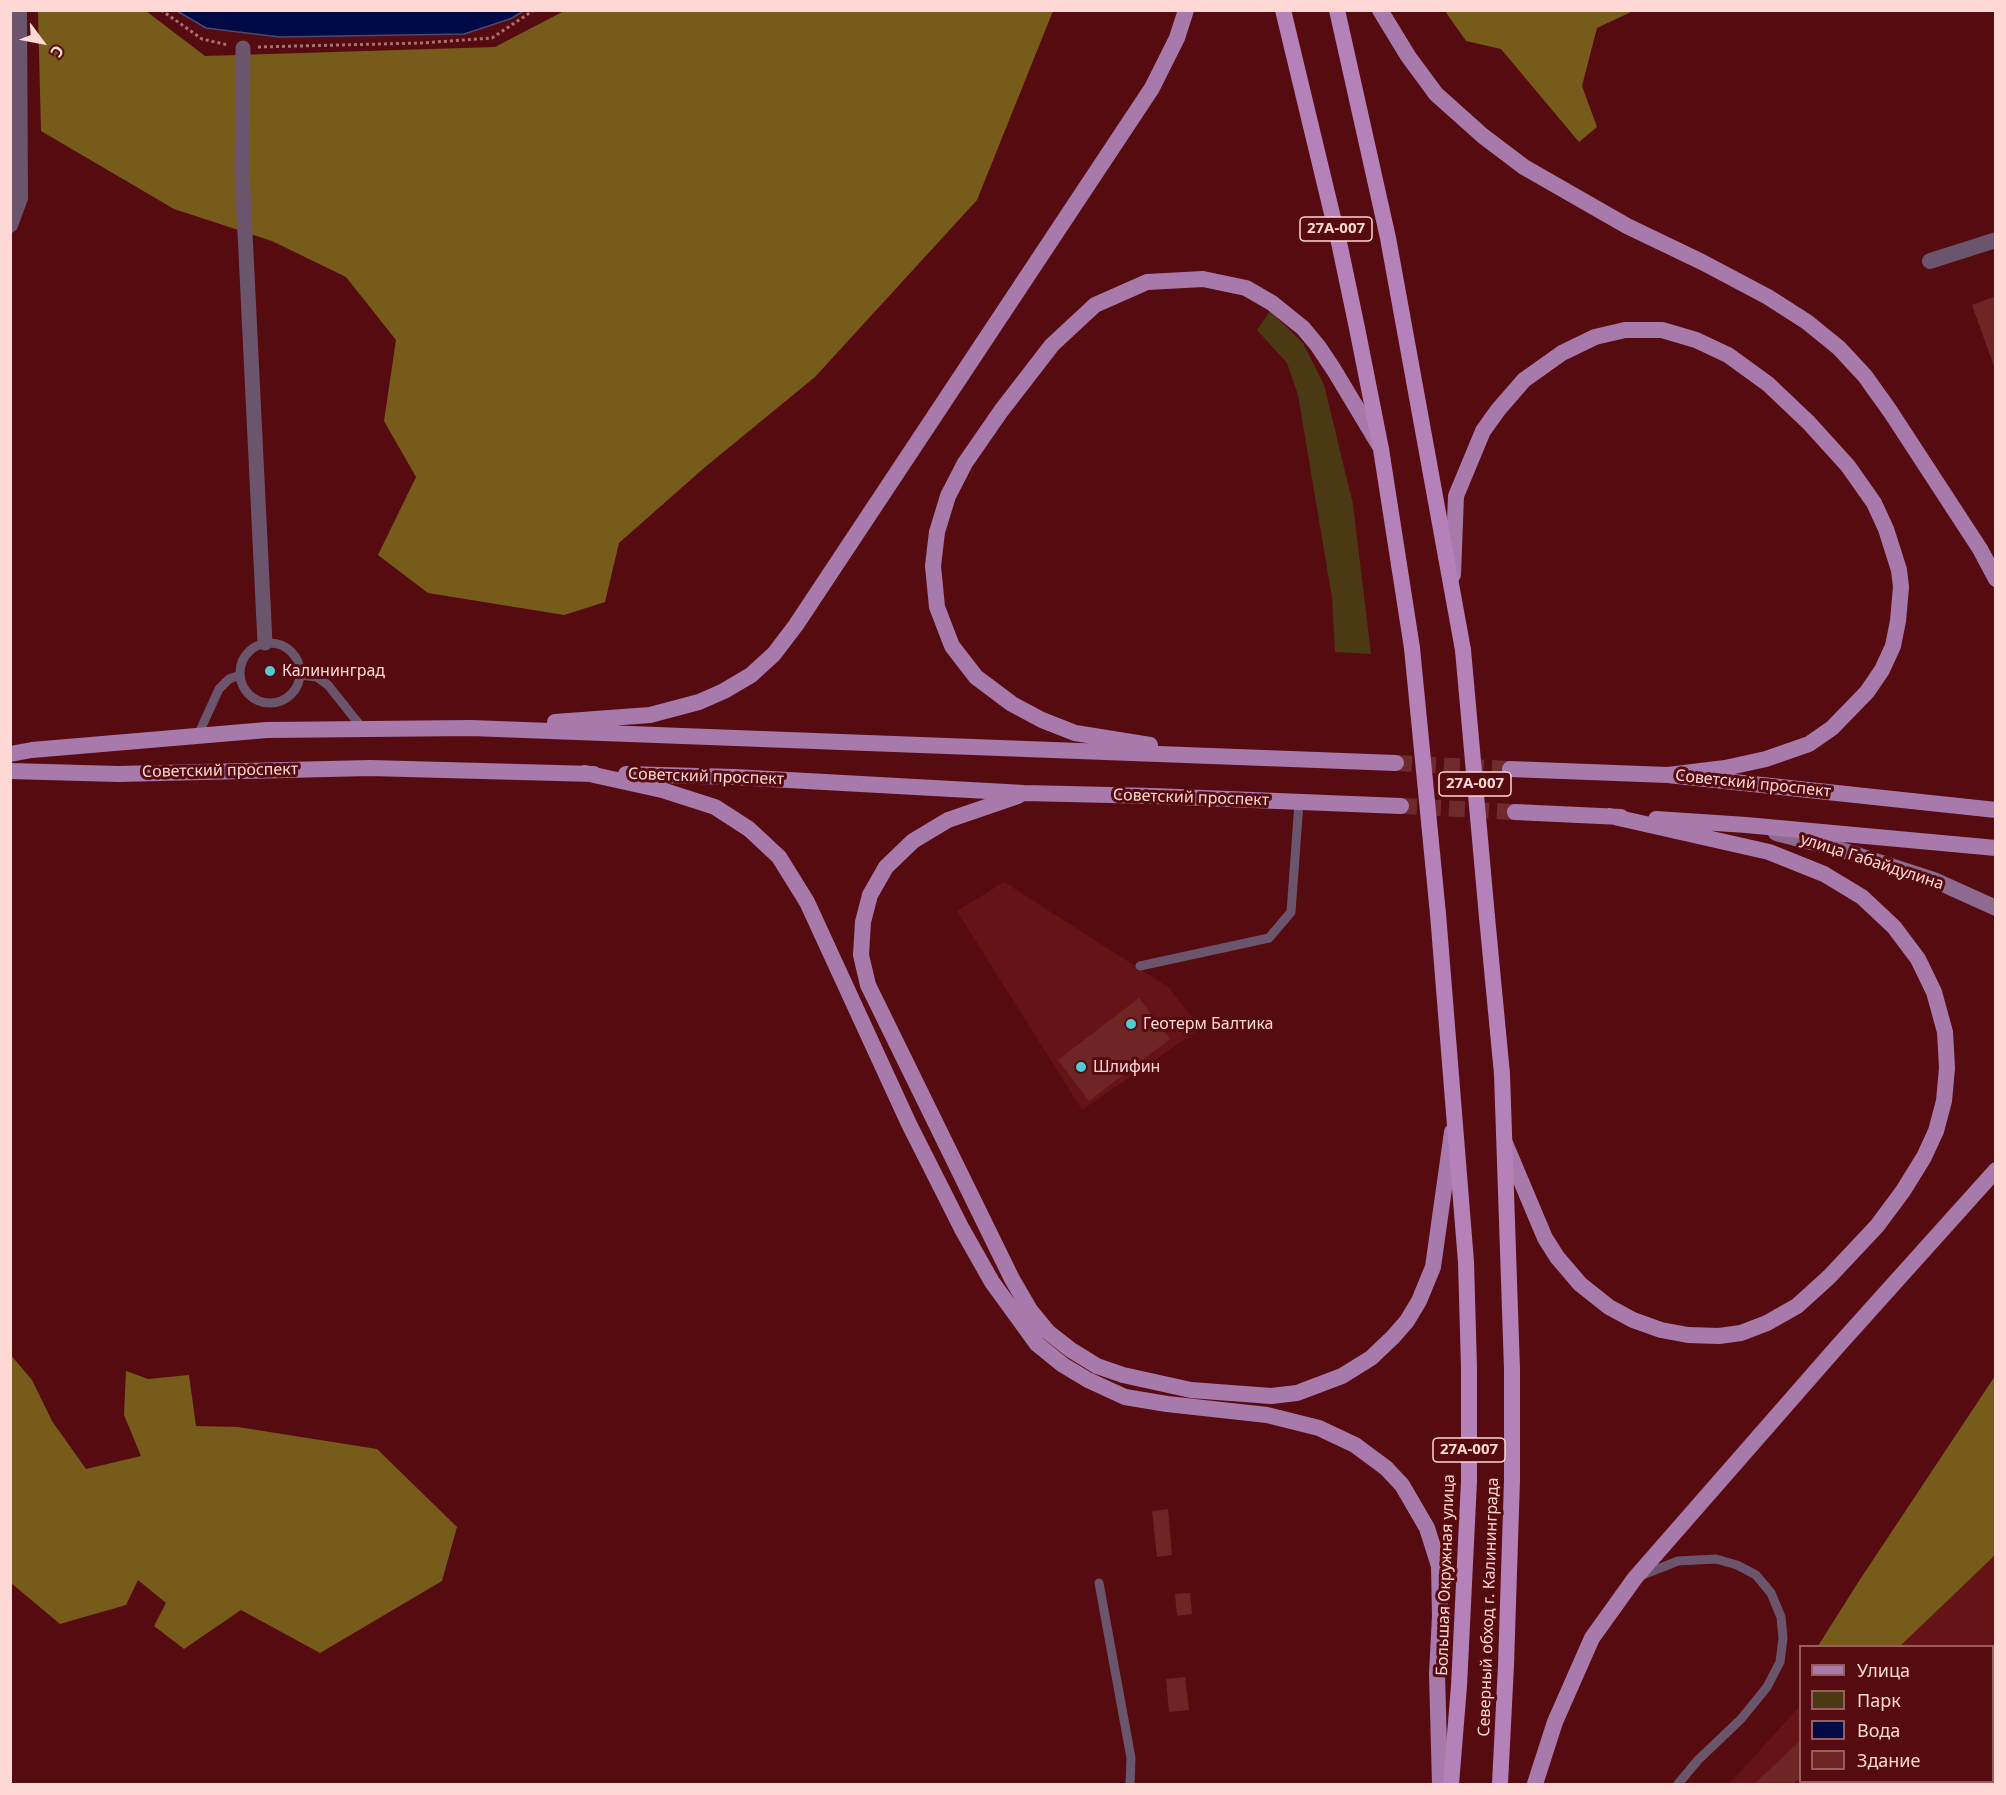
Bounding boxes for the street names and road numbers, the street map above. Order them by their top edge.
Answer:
road number: 27А-007 [1300,217,1372,241]
street label: Советский проспект [142,760,298,782]
street label: Советский проспект [628,765,784,789]
street label: Советский проспект [1674,766,1832,802]
road number: 27А-007 [1439,772,1511,796]
street label: Советский проспект [1113,786,1269,810]
street label: улица Габайдулина [1798,830,1946,894]
road number: 27А-007 [1433,1438,1505,1462]
street label: Большая Окружная улица [1433,1474,1459,1676]
street label: Северный обход г. Калининграда [1475,1477,1503,1737]

